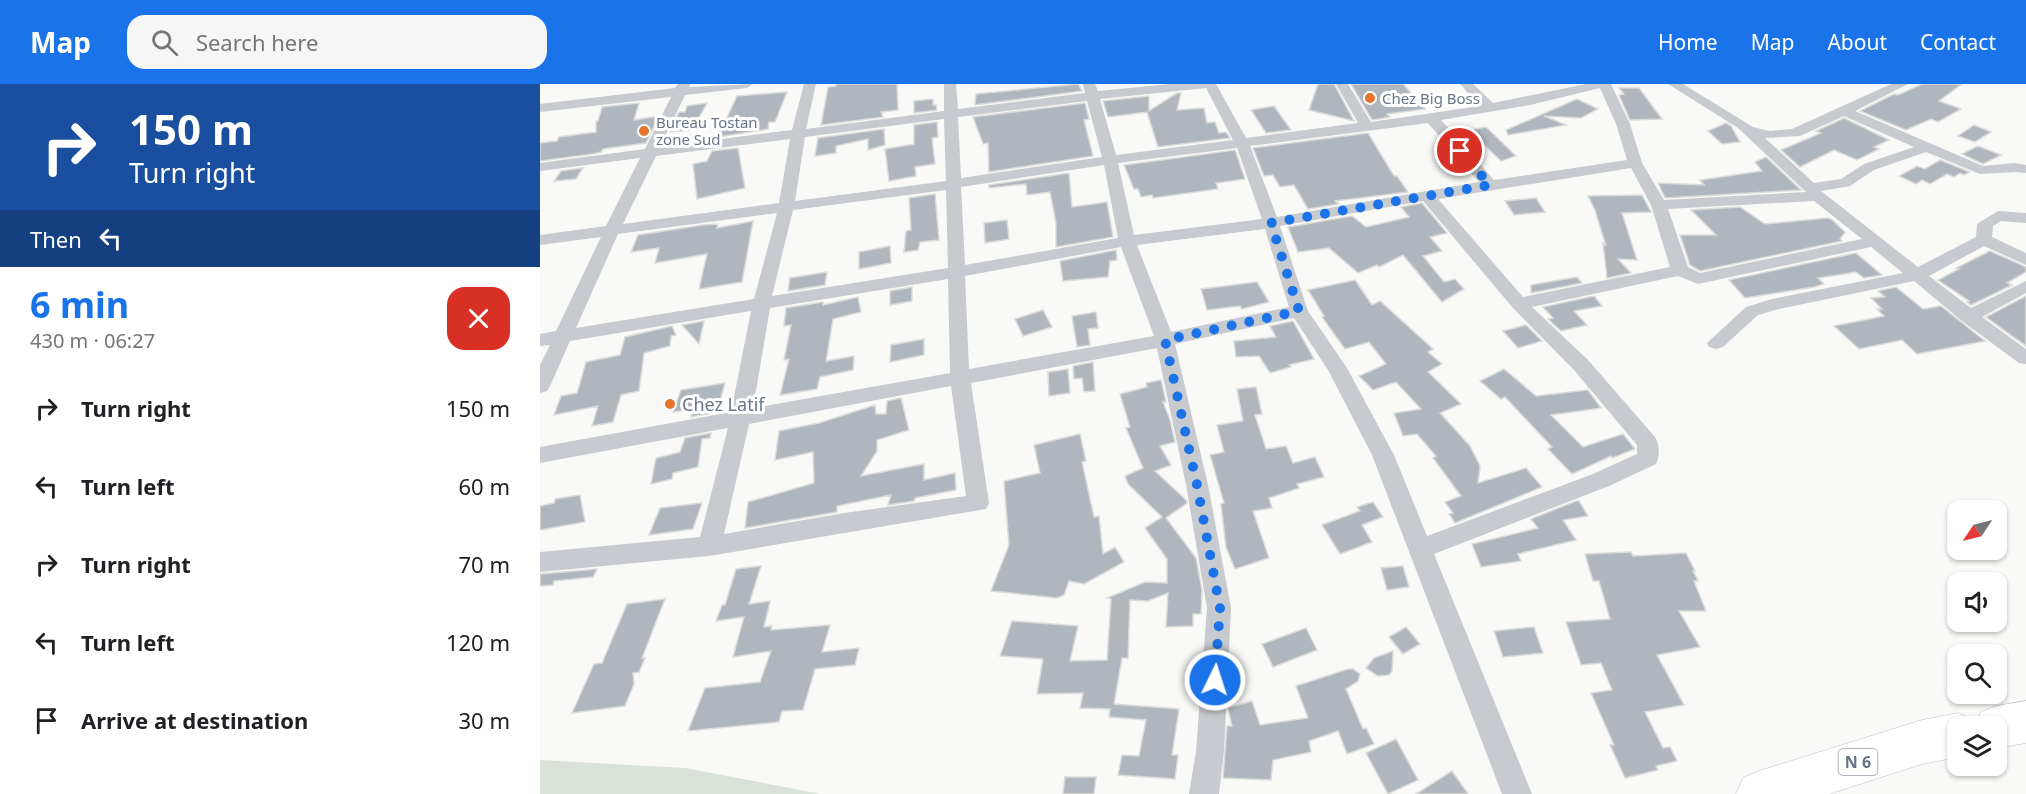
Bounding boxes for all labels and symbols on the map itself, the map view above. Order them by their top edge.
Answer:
place label: Chez Big Boss [1382,88,1480,108]
marker: Chez Big Boss [1363,91,1377,105]
place label: Bureau Tostan zone Sud [656,112,758,149]
marker: Bureau Tostan zone Sud [637,124,651,138]
pin [1434,125,1485,176]
place label: Chez Latif [682,392,765,416]
marker: Chez Latif [663,397,677,411]
north arrow [1947,500,2007,560]
position arrow [1183,648,1247,712]
road number: N 6 [1838,749,1878,775]

